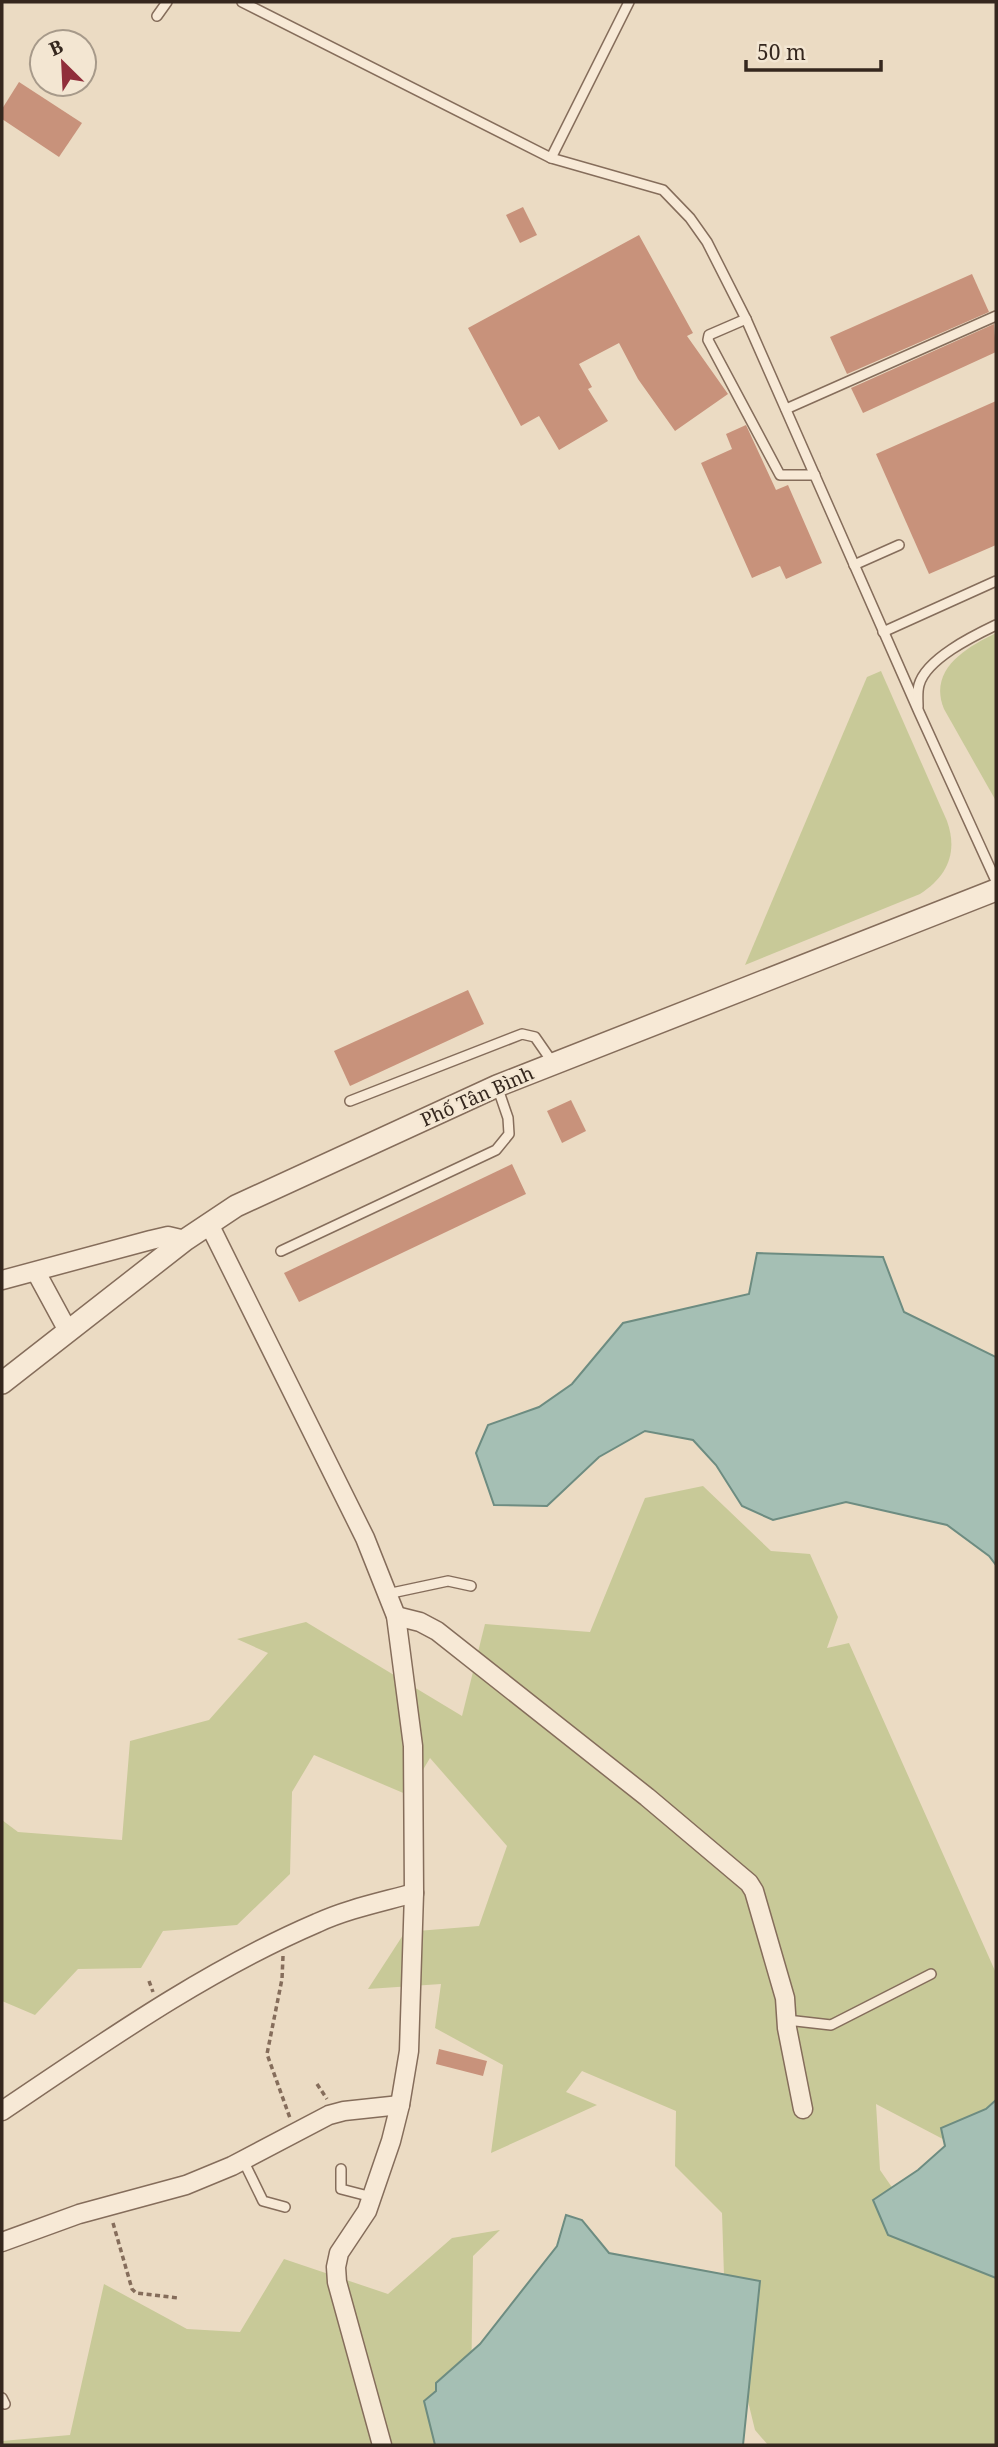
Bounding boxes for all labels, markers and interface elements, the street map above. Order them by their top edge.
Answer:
north arrow [28,28,98,98]
scale bar [746,28,881,72]
text: B [45,33,67,62]
text: 50 m [757,38,806,66]
street label: Phố Tân Bình [416,1059,538,1133]

